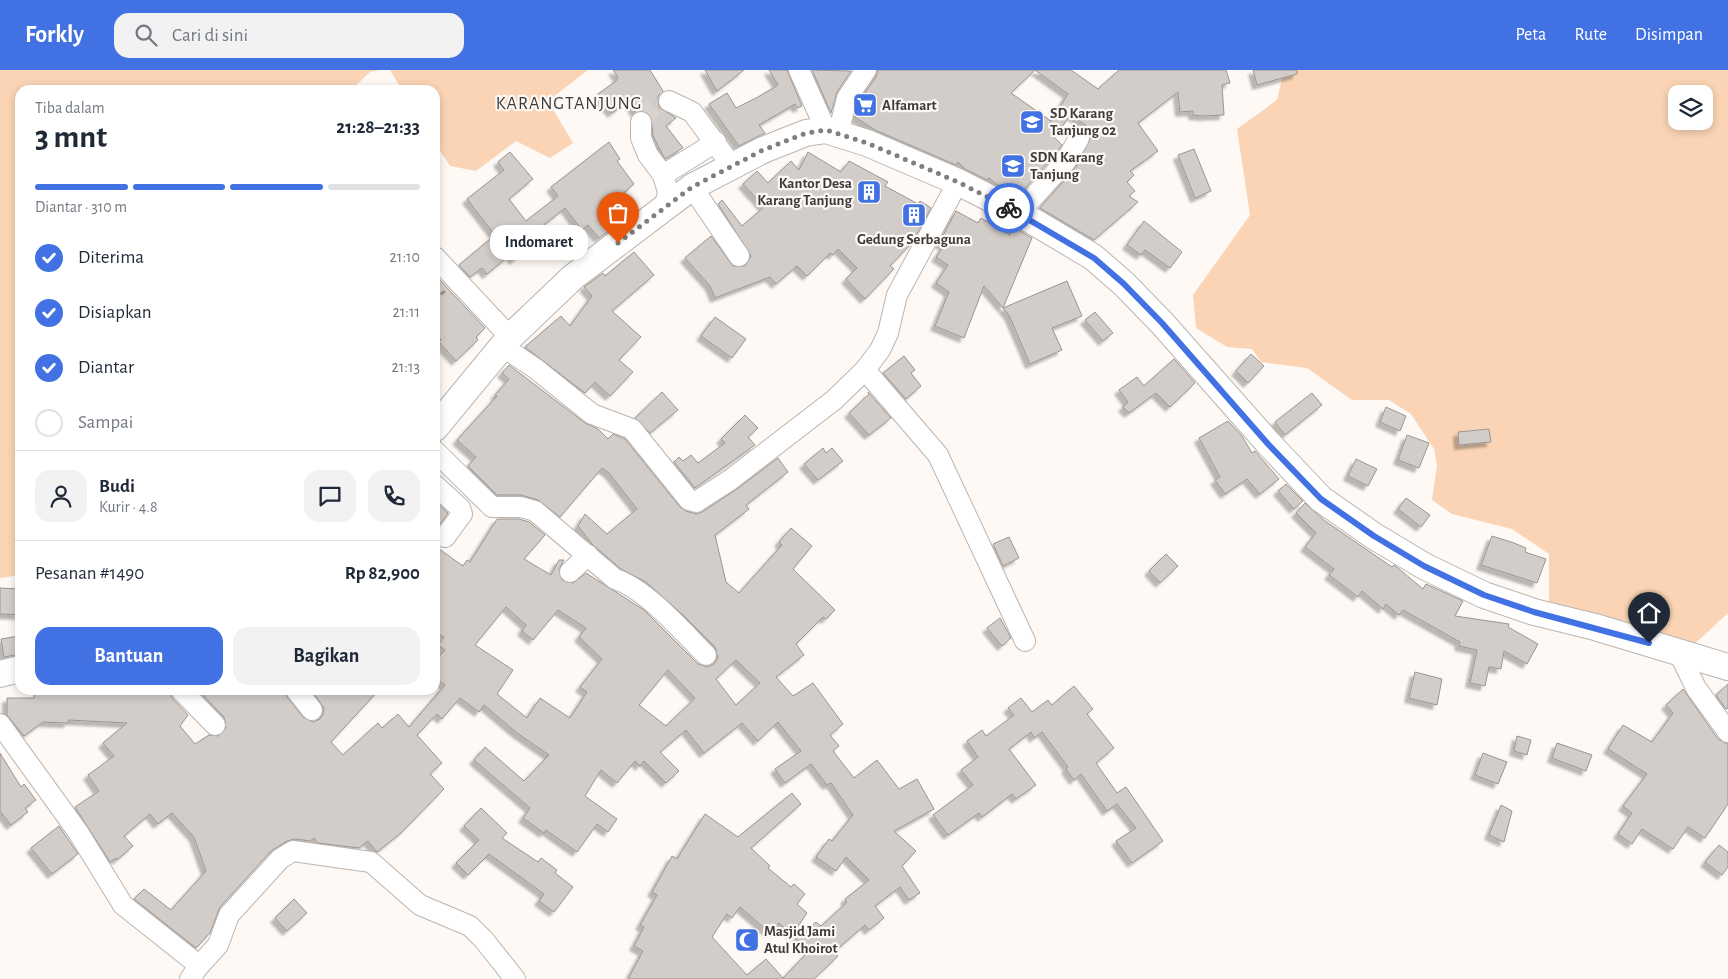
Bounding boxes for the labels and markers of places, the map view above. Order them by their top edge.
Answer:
supermarket icon: Alfamart [852,92,878,118]
place label: Alfamart [882,98,937,113]
place label: SD Karang Tanjung 02 [1050,106,1116,138]
school or university icon: SD Karang Tanjung 02 [1019,109,1045,135]
place label: SDN Karang Tanjung [1030,150,1104,182]
school or university icon: SDN Karang Tanjung [1000,153,1026,179]
place label: Kantor Desa Karang Tanjung [757,176,852,208]
building icon: Kantor Desa Karang Tanjung [856,179,882,205]
pin [597,192,639,243]
building icon: Gedung Serbaguna [901,202,927,228]
callout: Indomaret [490,226,588,260]
place label: Gedung Serbaguna [857,232,971,247]
pin [1628,592,1670,643]
place label: Masjid Jami Atul Khoirot [764,924,838,956]
mosque icon: Masjid Jami Atul Khoirot [734,927,760,953]

